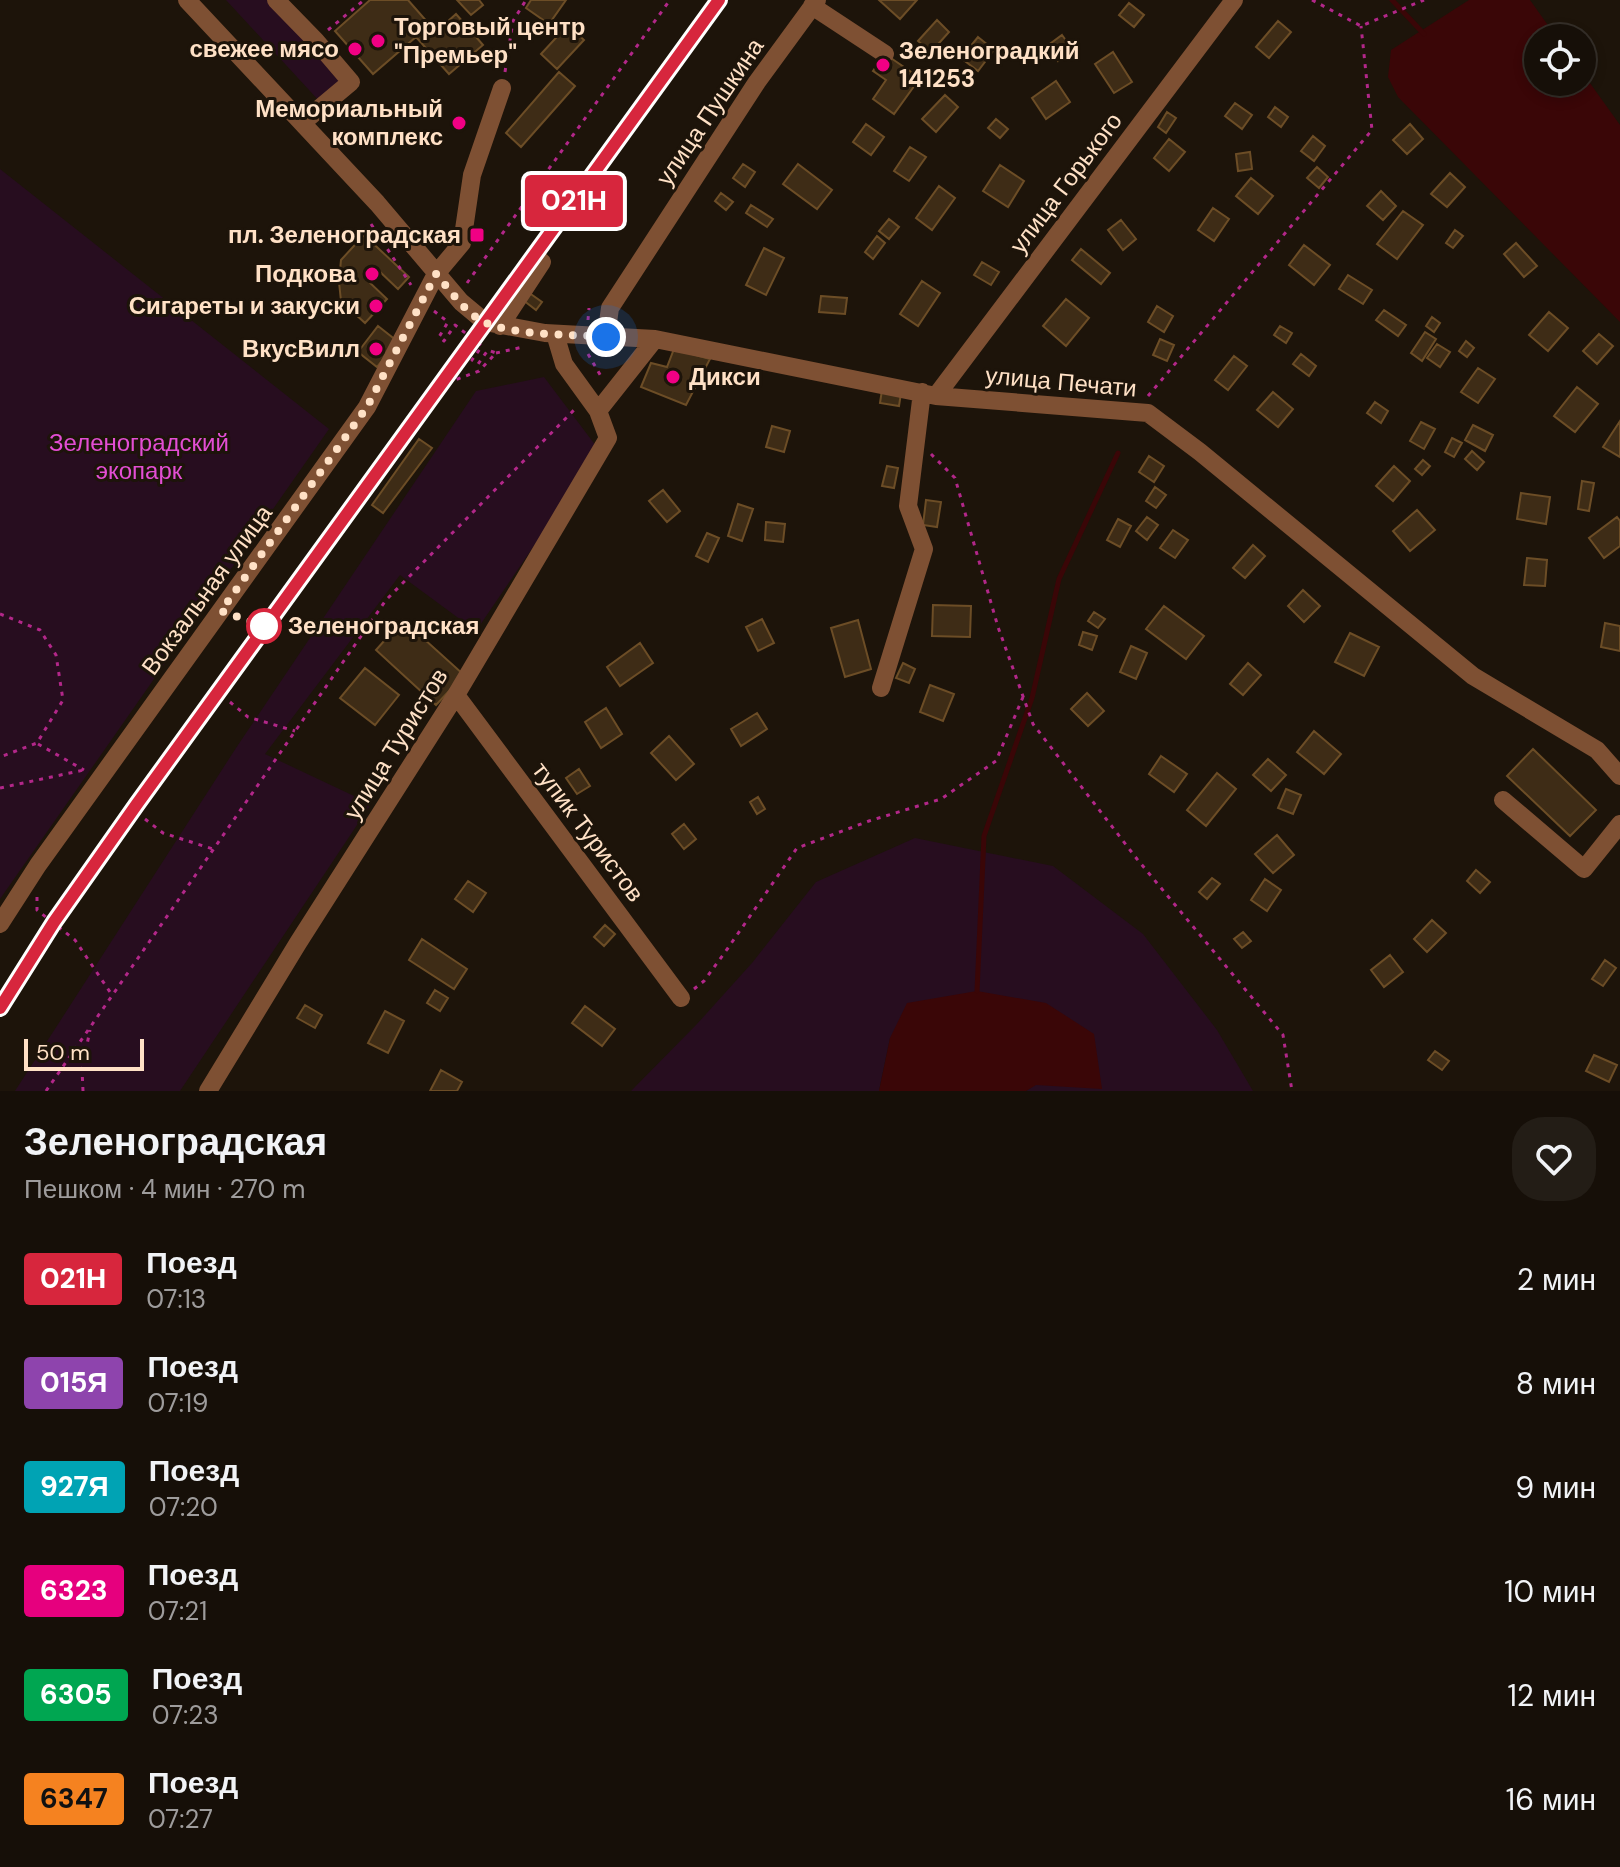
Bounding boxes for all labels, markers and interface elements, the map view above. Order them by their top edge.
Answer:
place label: Торговый центр "Премьер" [394,11,585,70]
map controls [1524,24,1596,96]
button: locate [1524,24,1596,96]
street label: улица Пушкина [649,31,771,191]
marker: Торговый центр "Премьер" [369,32,387,50]
place label: свежее мясо [189,33,339,64]
place label: Зеленоградкий 141253 [899,35,1080,94]
marker: свежее мясо [346,40,364,58]
marker: Зеленоградкий 141253 [874,56,892,74]
place label: Мемориальный комплекс [255,93,443,152]
street label: улица Горького [1002,106,1129,259]
marker: Мемориальный комплекс [450,114,468,132]
line badge: 021Н [518,175,630,227]
text: 021Н [541,182,607,219]
place label: пл. Зеленоградская [228,219,461,250]
marker: пл. Зеленоградская [468,226,486,244]
place label: Подкова [255,258,357,289]
marker: Подкова [363,265,381,283]
place label: Сигареты и закуски [129,290,360,321]
marker: Сигареты и закуски [367,297,385,315]
your location [586,317,626,357]
place label: ВкусВилл [242,333,360,364]
marker: ВкусВилл [367,340,385,358]
street label: улица Печати [984,359,1138,404]
place label: Дикси [689,361,761,392]
marker: Дикси [664,368,682,386]
park label: Зеленоградский экопарк [49,427,229,486]
street label: Вокзальная улица [134,498,279,681]
marker: Зеленоградская [247,609,281,643]
place label: Зеленоградская [288,610,479,641]
street label: улица Туристов [337,662,455,825]
street label: тупик Туристов [526,756,651,908]
scale bar [24,1035,144,1071]
text: 50 m [36,1038,90,1067]
text: Зеленоградская [24,1117,327,1167]
button: heart [1512,1117,1596,1201]
text: Пешком · 4 мин · 270 m [24,1172,305,1206]
text: Поезд [146,1243,237,1282]
text: 021Н [40,1260,106,1297]
text: 2 мин [1517,1260,1596,1299]
text: 07:13 [146,1282,206,1316]
text: Поезд [147,1347,238,1386]
text: 015Я [40,1364,107,1401]
text: 8 мин [1516,1364,1596,1403]
text: 07:19 [147,1386,208,1420]
text: Поезд [149,1451,239,1490]
text: 927Я [40,1468,109,1505]
text: 9 мин [1515,1468,1596,1507]
text: 07:20 [149,1490,218,1524]
text: Поезд [148,1555,238,1594]
text: 6323 [40,1572,108,1609]
text: 10 мин [1504,1572,1596,1611]
text: 07:21 [148,1594,207,1628]
text: Поезд [152,1659,242,1698]
text: 6305 [40,1676,112,1713]
text: 12 мин [1507,1676,1596,1715]
text: 07:23 [152,1698,219,1732]
text: Поезд [148,1763,238,1802]
text: 6347 [40,1780,108,1817]
text: 16 мин [1506,1780,1596,1819]
text: 07:27 [148,1802,213,1836]

